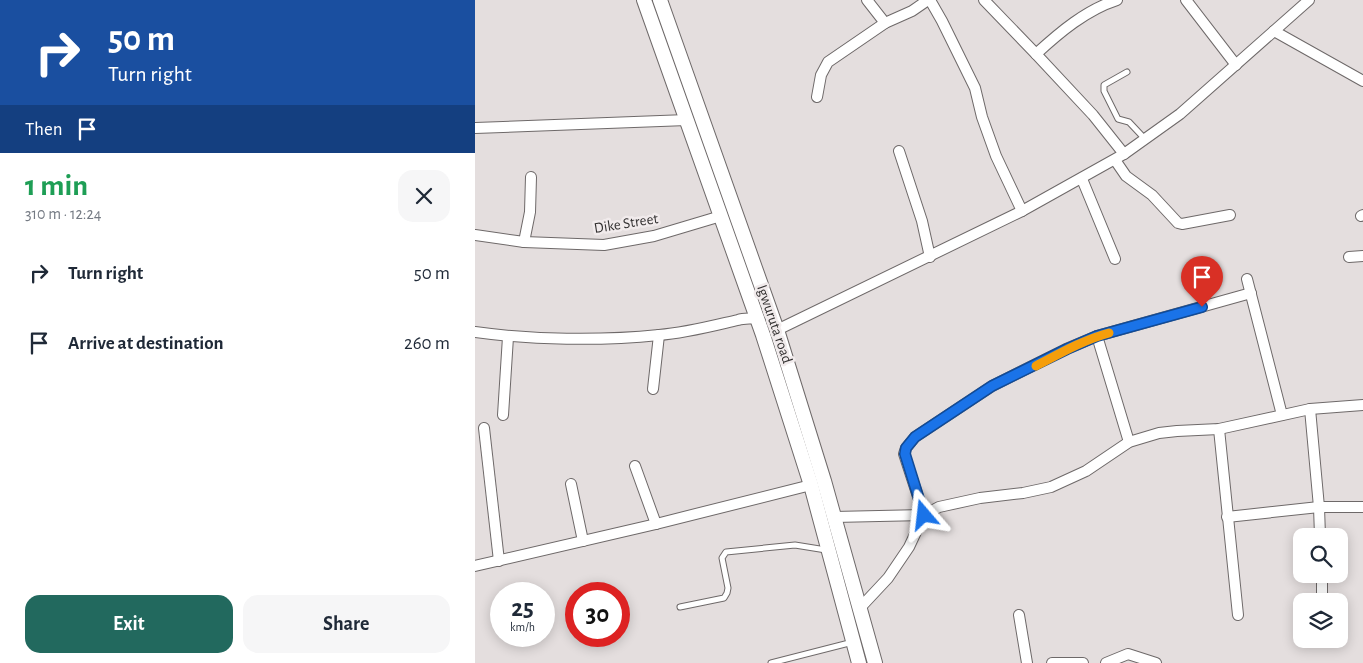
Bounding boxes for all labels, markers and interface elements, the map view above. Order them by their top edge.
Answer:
icon: right [25,20,90,85]
text: 50 m [108,22,175,57]
text: Turn right [108,63,192,85]
icon: arrive [73,115,101,143]
text: Then [25,120,63,139]
button: close [398,170,450,222]
text: 1 min [25,171,88,201]
text: 310 m · 12:24 [25,206,101,222]
street label: Dike Street [593,211,659,236]
pin [1181,256,1223,307]
icon: right [25,259,53,287]
icon: arrive [1188,263,1216,291]
text: Turn right [68,264,143,283]
text: 50 m [414,264,450,283]
street label: Igwuruta road [754,283,795,366]
icon: arrive [25,329,53,357]
text: Arrive at destination [68,334,224,353]
text: 260 m [404,334,450,353]
position arrow [897,488,949,540]
map controls [1293,528,1348,648]
button: search [1293,528,1348,583]
speed limit sign: 30 [565,582,630,647]
button: layers [1293,593,1348,648]
button: Exit [25,595,233,653]
button: Share [243,595,450,653]
text: 25 [511,596,534,621]
text: km/h [510,621,535,633]

